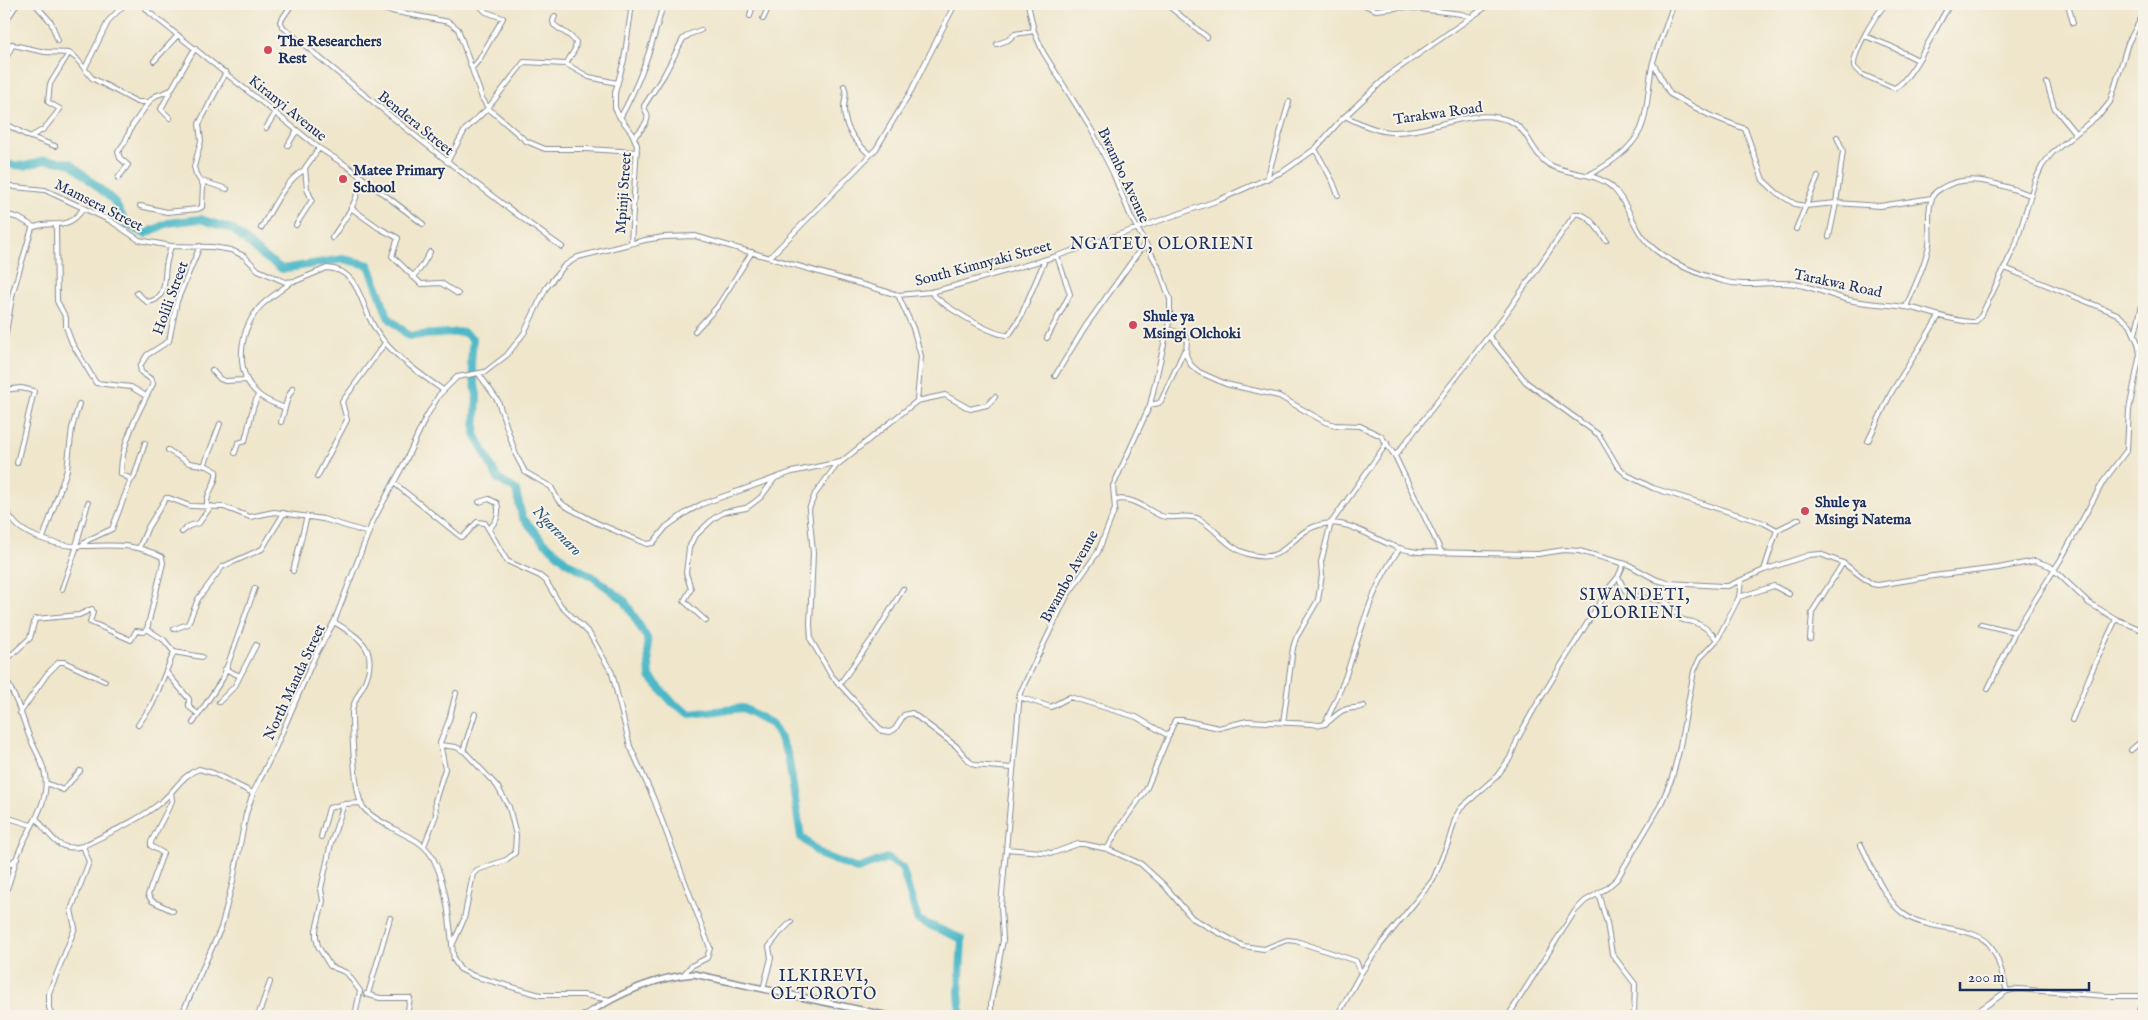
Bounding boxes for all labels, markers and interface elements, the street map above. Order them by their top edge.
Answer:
place label: The Researchers Rest [277,32,382,68]
marker: The Researchers Rest [262,44,274,56]
street label: Kiranyi Avenue [245,71,331,146]
street label: Bendera Street [374,87,457,160]
street label: Tarakwa Road [1392,98,1485,129]
street label: Bwambo Avenue [1093,125,1154,226]
street label: Mpinji Street [611,151,636,235]
place label: Matee Primary School [353,161,446,197]
marker: Matee Primary School [337,173,349,185]
street label: Mamsera Street [51,175,146,236]
district label: NGATEU, OLORIENI [1070,235,1254,255]
street label: South Kimnyaki Street [913,236,1053,291]
street label: Holili Street [148,259,193,338]
street label: Tarakwa Road [1792,265,1885,302]
place label: Shule ya Msingi Olchoki [1143,307,1241,343]
marker: Shule ya Msingi Olchoki [1127,319,1139,331]
place label: Shule ya Msingi Natema [1815,493,1911,529]
water label: Ngarenaro [528,502,586,561]
marker: Shule ya Msingi Natema [1799,505,1811,517]
street label: Bwambo Avenue [1036,527,1103,626]
district label: SIWANDETI, OLORIENI [1580,586,1690,624]
street label: North Manda Street [259,621,330,743]
scale bar [1960,960,2089,992]
district label: ILKIREVI, OLTOROTO [771,967,877,1005]
text: 200 m [1968,968,2005,987]

